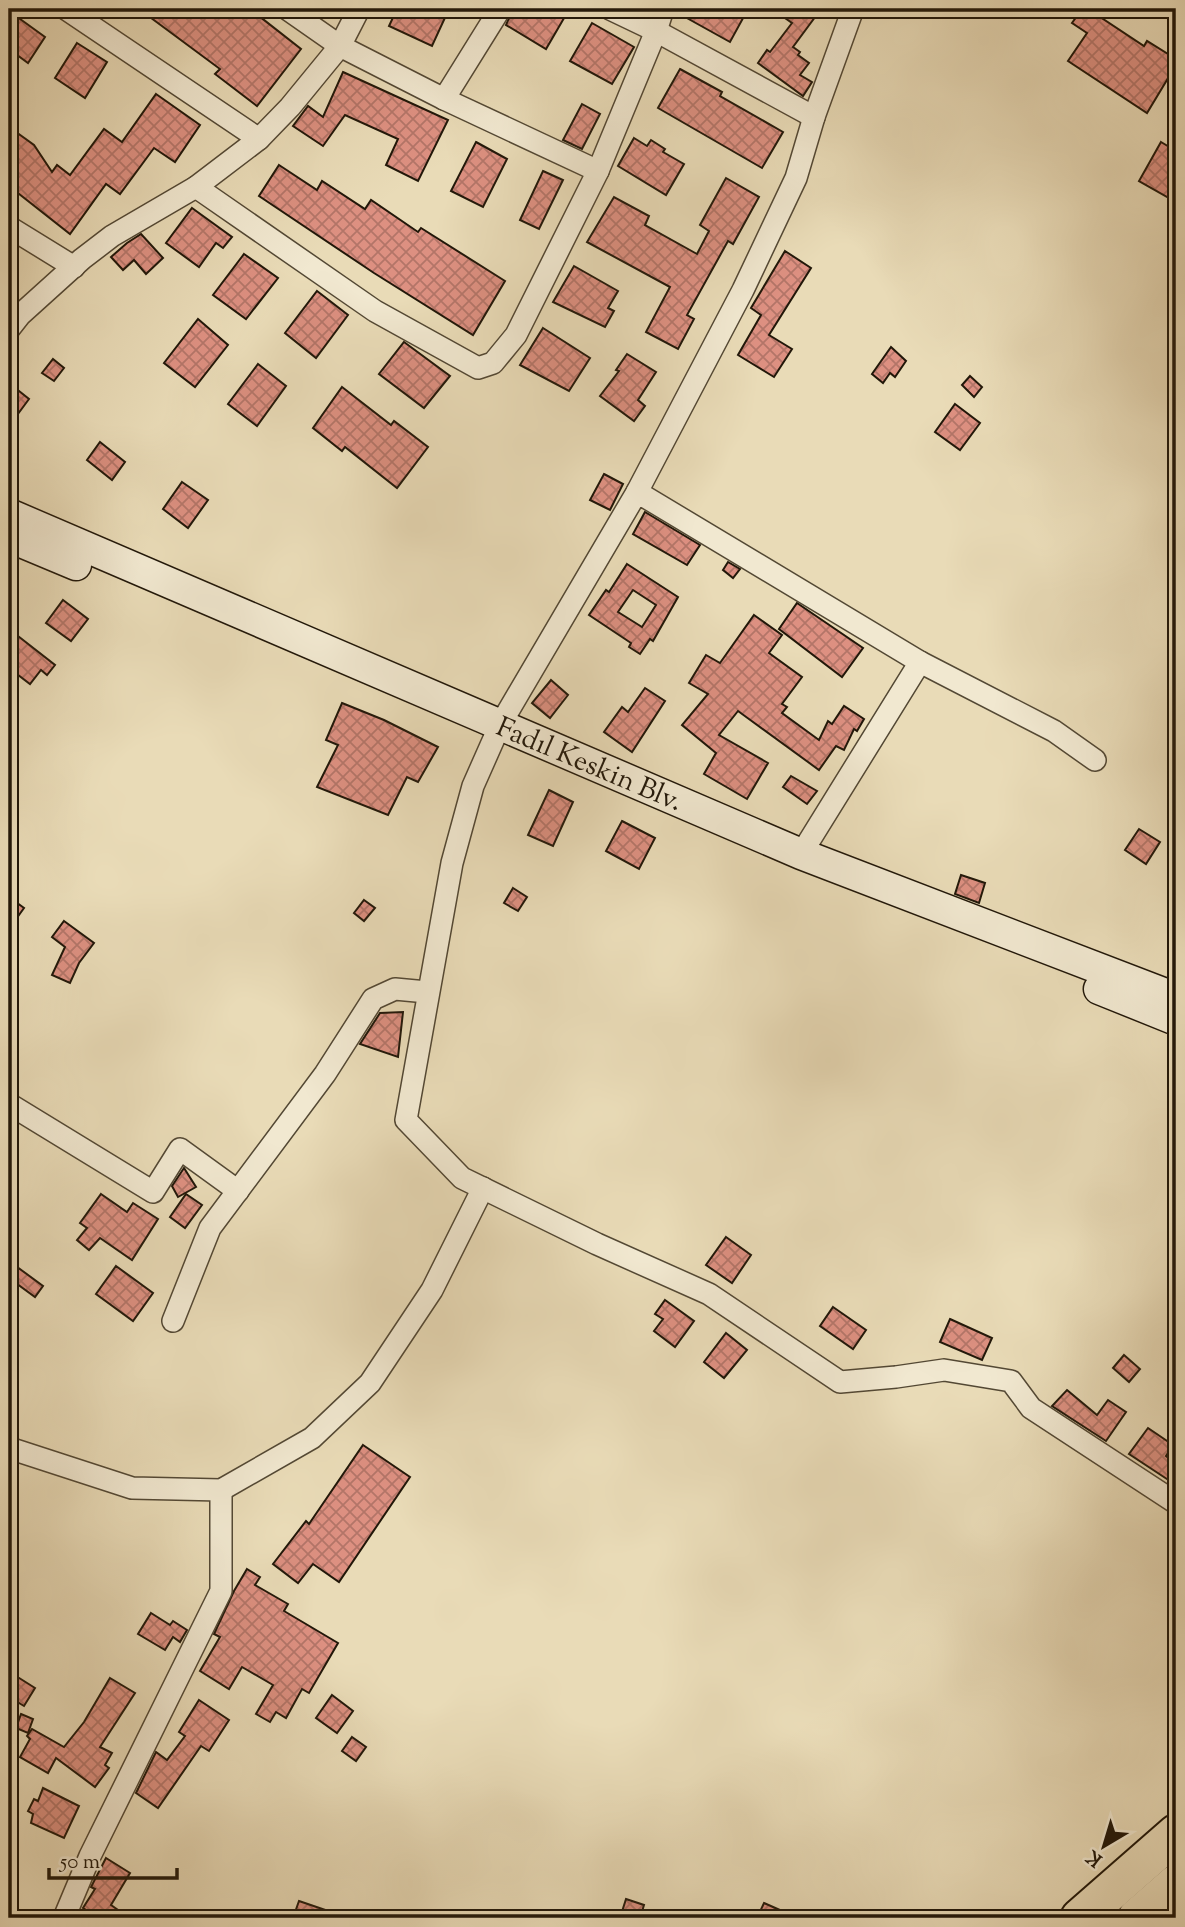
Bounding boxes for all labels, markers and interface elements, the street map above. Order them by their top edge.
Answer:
street label: Fadıl Keskin Blv. [489,708,688,823]
north arrow [1070,1812,1140,1882]
scale bar [49,1836,177,1880]
text: K [1081,1842,1109,1872]
text: 50 m [59,1848,100,1878]

